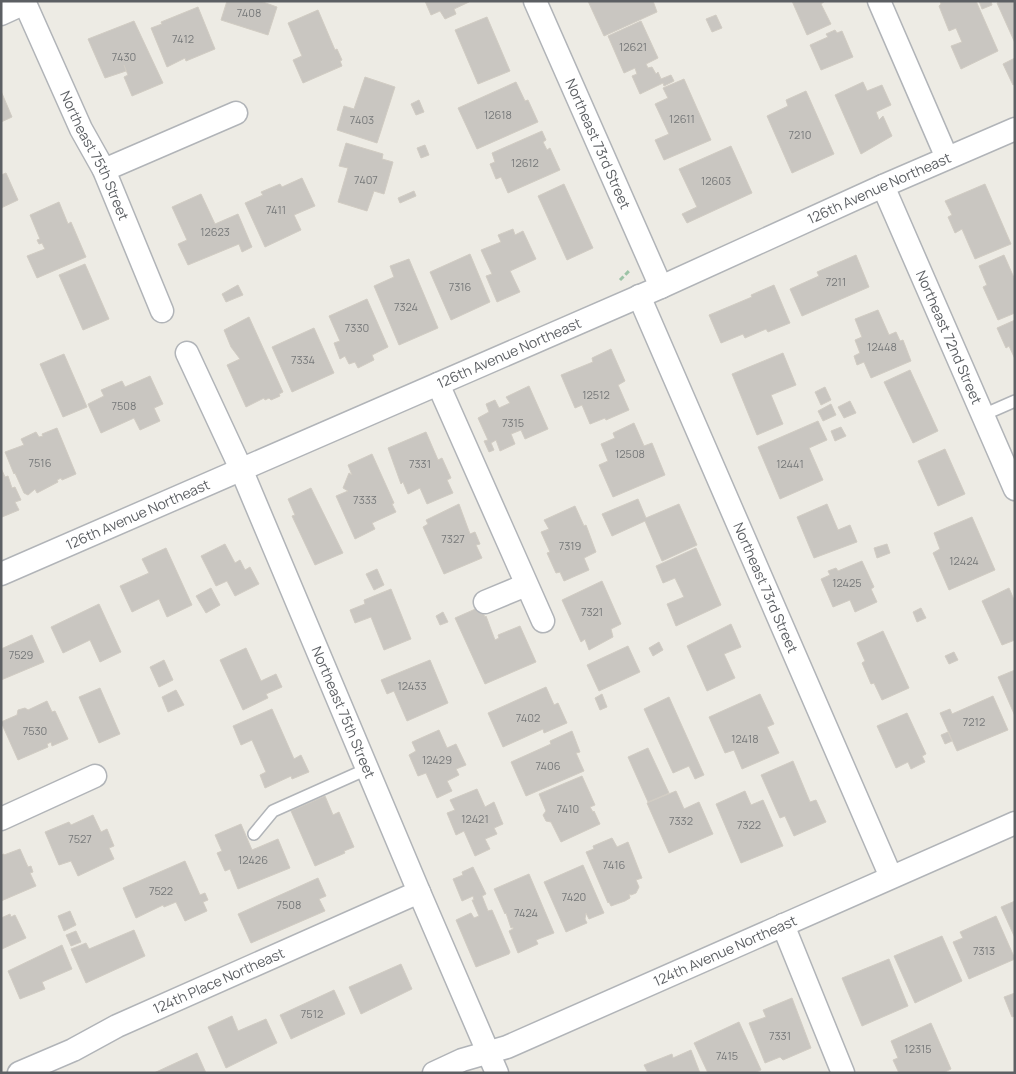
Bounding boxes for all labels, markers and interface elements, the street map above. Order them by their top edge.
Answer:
house number: 7408 [237,5,261,20]
house number: 7412 [172,31,194,46]
house number: 12621 [619,39,647,54]
house number: 7430 [112,49,136,64]
street label: Northeast 73rd Street [561,75,636,212]
street label: Northeast 75th Street [56,88,134,223]
house number: 12618 [484,107,512,122]
house number: 12611 [669,111,695,126]
house number: 7403 [350,112,374,127]
house number: 7210 [789,127,811,142]
street label: 126th Avenue Northeast [804,148,954,228]
house number: 12612 [511,155,539,170]
house number: 7407 [354,172,378,187]
house number: 12603 [701,173,731,188]
house number: 7411 [266,202,286,217]
house number: 12623 [200,224,230,239]
street label: Northeast 72nd Street [912,267,987,407]
house number: 7211 [826,274,846,289]
house number: 7316 [449,279,472,294]
house number: 7324 [394,299,418,314]
street label: 126th Avenue Northeast [434,313,584,392]
house number: 7330 [345,320,369,335]
house number: 12448 [867,339,897,354]
house number: 7334 [291,352,315,367]
house number: 12512 [582,387,610,402]
house number: 7508 [112,398,136,413]
house number: 7315 [502,415,524,430]
house number: 12508 [615,446,645,461]
house number: 7516 [29,455,52,470]
house number: 7331 [409,456,431,471]
house number: 12441 [776,456,804,471]
street label: 126th Avenue Northeast [62,474,213,554]
house number: 7333 [353,492,377,507]
street label: Northeast 73rd Street [729,519,803,656]
house number: 7327 [441,531,465,546]
house number: 7319 [559,538,582,553]
house number: 12424 [949,553,979,568]
house number: 12425 [832,575,862,590]
house number: 7321 [581,604,603,619]
street label: Northeast 75th Street [308,643,380,781]
house number: 7529 [9,647,33,662]
house number: 12433 [398,678,427,693]
house number: 7402 [516,710,540,725]
house number: 7212 [963,714,985,729]
house number: 7530 [23,723,47,738]
house number: 12418 [731,731,759,746]
house number: 12429 [422,752,452,767]
house number: 7406 [535,758,561,773]
house number: 7410 [557,801,579,816]
house number: 12421 [461,811,489,826]
house number: 7332 [669,813,693,828]
house number: 7322 [737,817,761,832]
house number: 7527 [68,831,92,846]
house number: 12426 [238,852,268,867]
house number: 7416 [603,857,626,872]
house number: 7522 [149,883,173,898]
house number: 7420 [562,889,586,904]
house number: 7508 [277,897,301,912]
house number: 7424 [514,905,538,920]
street label: 124th Avenue Northeast [650,910,800,990]
street label: 124th Place Northeast [150,943,288,1018]
house number: 7313 [973,943,995,958]
house number: 7512 [301,1006,323,1021]
house number: 7331 [769,1028,791,1043]
house number: 12315 [904,1041,932,1056]
house number: 7415 [716,1048,738,1063]

